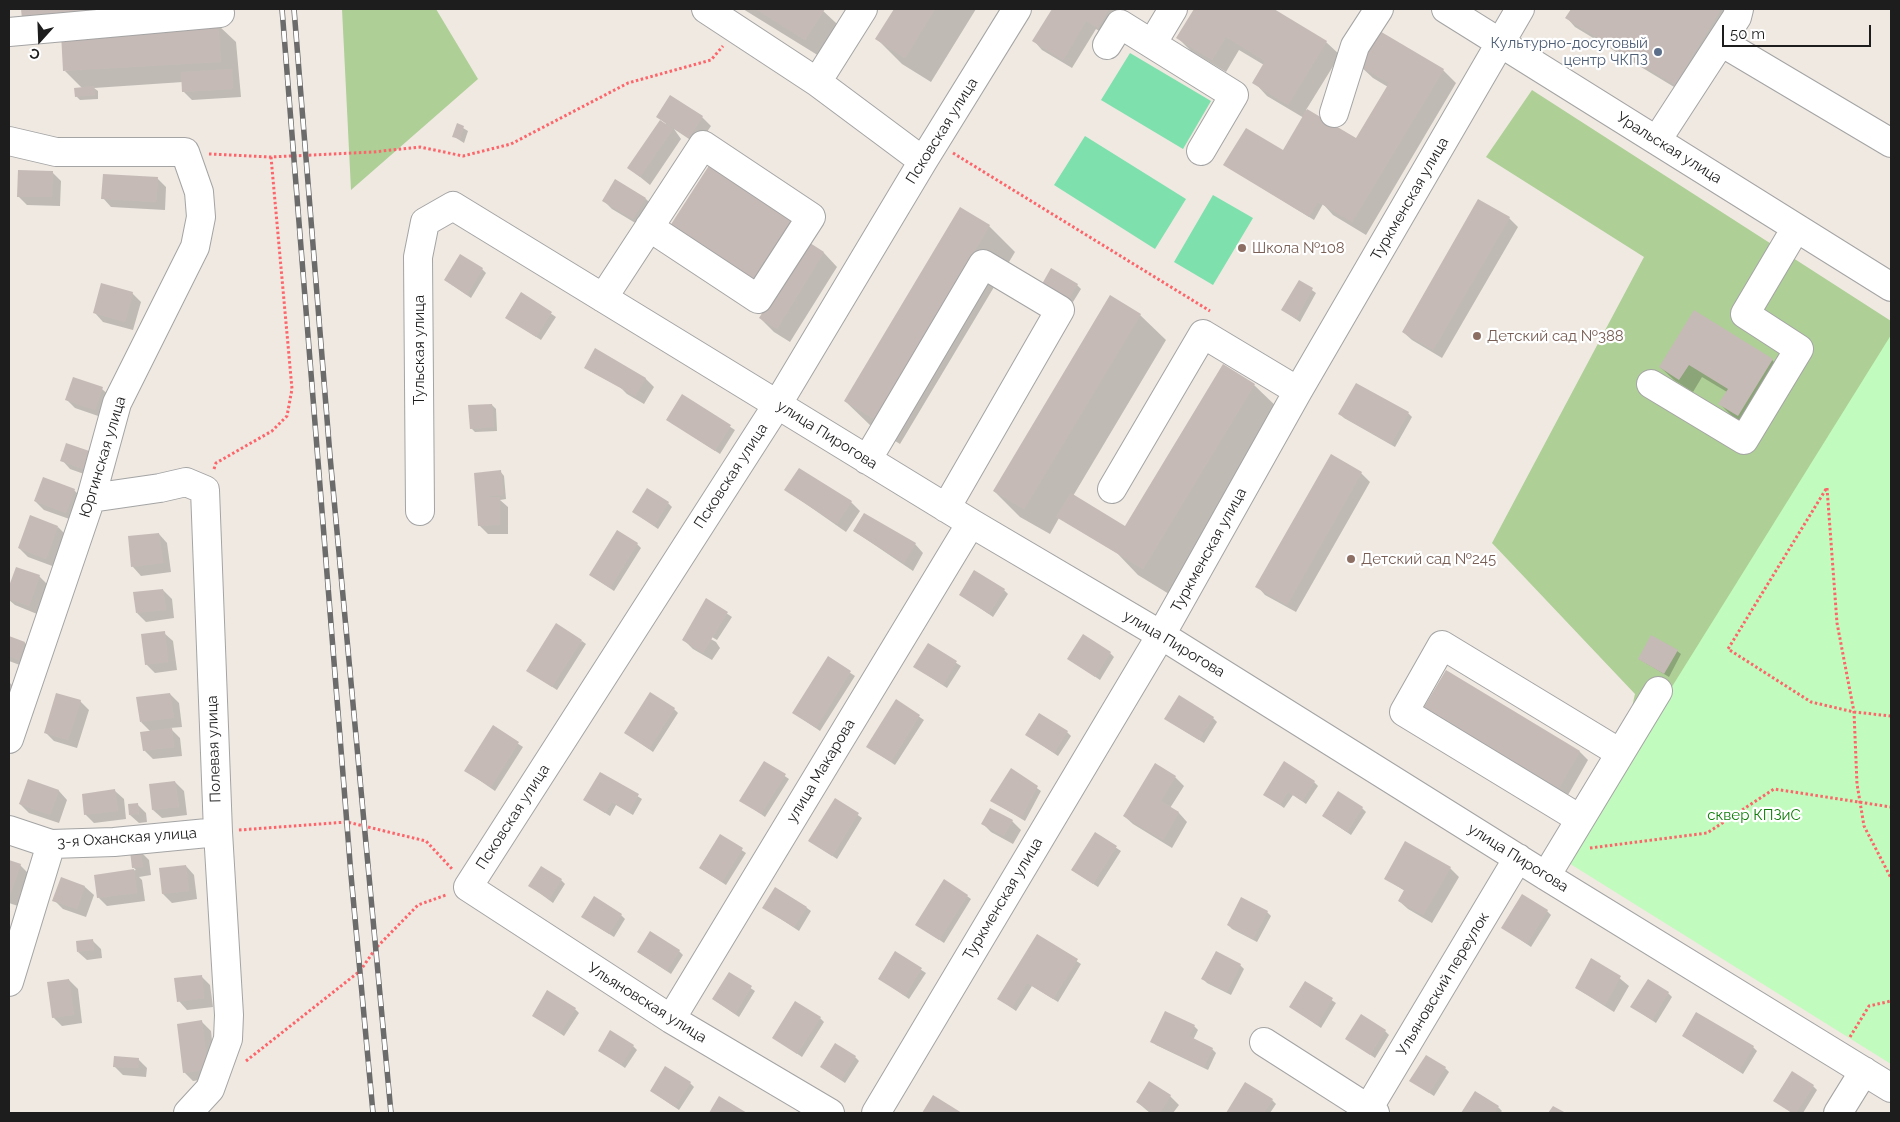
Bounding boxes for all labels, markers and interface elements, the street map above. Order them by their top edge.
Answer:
north arrow [15,15,65,65]
scale bar [1725,15,1874,47]
text: 50 m [1730,25,1765,43]
place label: Культурно-досуговый центр ЧКПЗ [1491,34,1648,69]
text: С [28,45,42,63]
marker: Культурно-досуговый центр ЧКПЗ [1652,46,1664,58]
street label: Псковская улица [902,75,982,187]
street label: Уральская улица [1613,108,1725,188]
street label: Туркменская улица [1367,134,1453,264]
place label: Школа №108 [1252,239,1345,257]
marker: Школа №108 [1236,242,1248,254]
street label: Тульская улица [410,295,428,405]
place label: Детский сад №388 [1487,327,1624,345]
marker: Детский сад №388 [1471,330,1483,342]
street label: Юргинская улица [76,394,130,520]
street label: улица Пирогова [773,397,881,473]
street label: Псковская улица [690,420,772,532]
street label: Туркменская улица [1167,485,1251,615]
place label: Детский сад №245 [1361,550,1496,568]
marker: Детский сад №245 [1345,553,1357,565]
street label: улица Пирогова [1120,607,1228,681]
street label: Полевая улица [203,695,225,803]
street label: улица Макарова [783,716,859,826]
street label: Псковская улица [472,761,554,873]
park label: сквер КПЗиС [1707,806,1801,824]
street label: улица Пирогова [1464,820,1572,896]
street label: 3-я Оханская улица [57,824,197,852]
street label: Туркменская улица [959,835,1047,963]
street label: Ульяновский переулок [1393,909,1493,1059]
street label: Ульяновская улица [584,959,710,1047]

